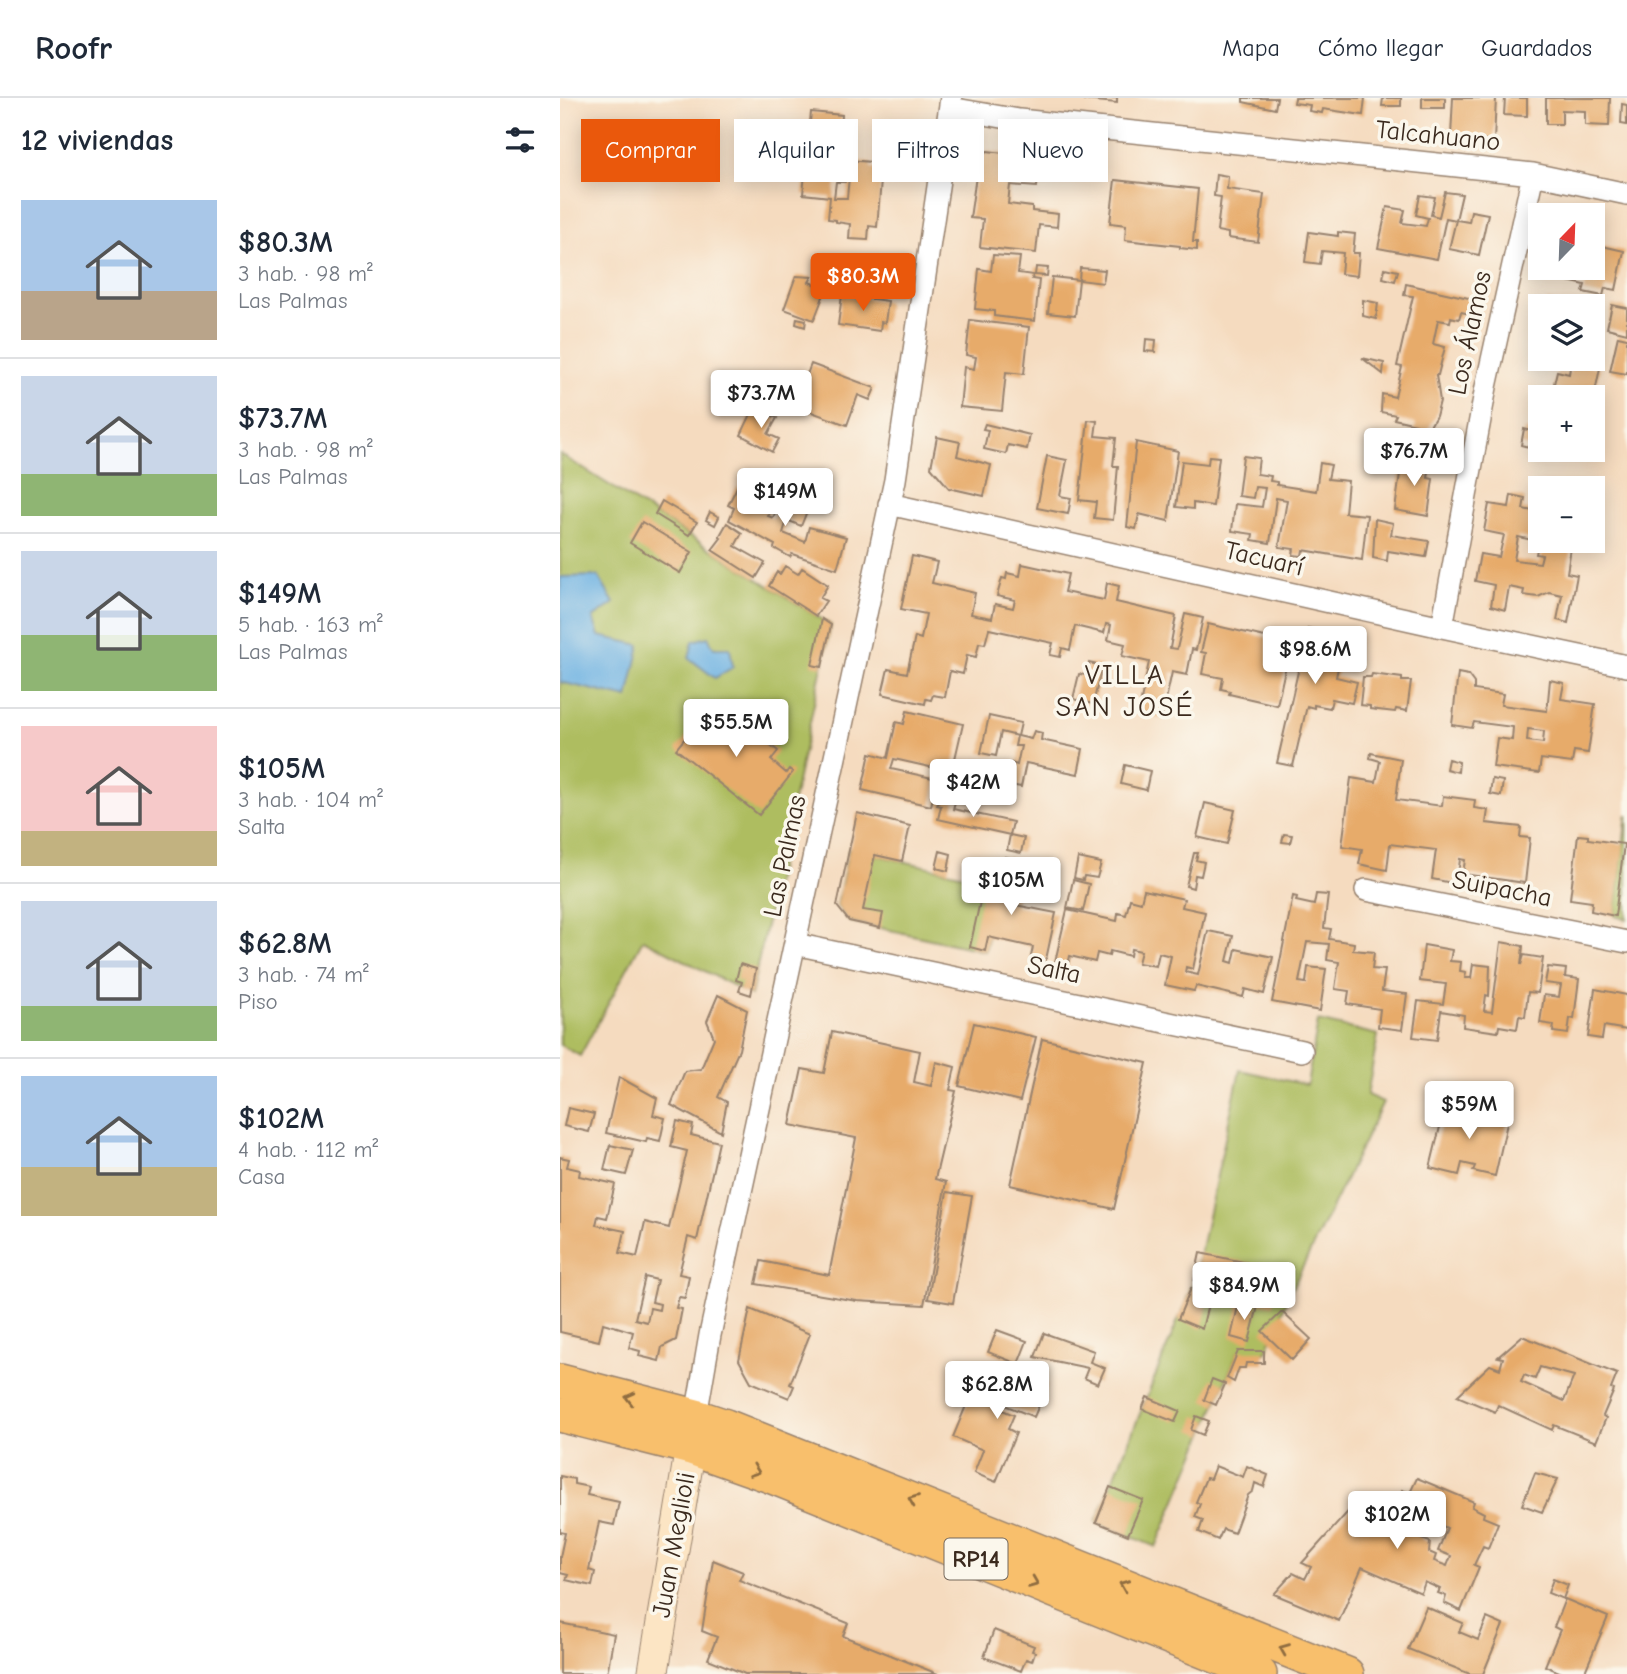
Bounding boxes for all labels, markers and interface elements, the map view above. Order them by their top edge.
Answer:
text: Roofr [35,29,112,67]
text: Mapa [1222,34,1280,62]
text: Cómo llegar [1318,34,1443,62]
text: Guardados [1481,34,1592,62]
street label: Talcahuano [1374,115,1502,157]
chip: Comprar [581,119,720,182]
chip: Alquilar [734,119,858,182]
chip: Filtros [872,119,984,182]
chip: Nuevo [998,119,1108,182]
icon: filters [501,121,539,159]
text: 12 viviendas [21,123,173,158]
north arrow [1528,203,1605,280]
map controls [1528,203,1605,553]
text: $80.3M [238,225,333,260]
icon: home [77,228,161,312]
pin: $80.3M [806,254,920,313]
text: 3 hab. · 98 m² [238,260,373,287]
text: $80.3M [827,262,899,289]
street label: Los Álamos [1441,268,1498,398]
text: Las Palmas [238,287,348,314]
button: layers [1528,294,1605,371]
pin: $73.7M [704,370,818,430]
text: $73.7M [727,379,795,406]
button: + [1528,385,1605,462]
text: $73.7M [238,401,327,436]
icon: home [77,404,161,488]
pin: $76.7M [1357,428,1471,488]
text: 3 hab. · 98 m² [238,436,373,463]
text: $76.7M [1380,437,1448,464]
text: Las Palmas [238,463,348,490]
pin: $149M [736,468,834,528]
button: − [1528,476,1605,553]
text: $149M [753,477,817,504]
street label: Tacuarí [1222,535,1307,583]
text: $149M [238,576,322,611]
icon: home [77,579,161,663]
text: 5 hab. · 163 m² [238,611,383,638]
pin: $98.6M [1258,626,1372,686]
text: $98.6M [1279,635,1351,662]
text: Las Palmas [238,638,348,665]
district label: VILLA SAN JOSÉ [1056,659,1194,723]
pin: $55.5M [679,700,793,759]
text: $55.5M [699,708,773,735]
text: $105M [238,751,325,786]
icon: home [77,754,161,838]
pin: $42M [932,760,1014,819]
text: $42M [946,768,1000,795]
text: 3 hab. · 104 m² [238,786,383,813]
street label: Las Palmas [757,792,813,920]
text: Salta [238,813,285,840]
pin: $105M [962,858,1060,917]
street label: Suipacha [1450,865,1554,913]
text: $105M [978,866,1044,893]
text: $62.8M [238,926,332,961]
icon: home [77,929,161,1013]
street label: Salta [1025,950,1083,990]
text: 3 hab. · 74 m² [238,961,369,988]
text: Piso [238,988,278,1015]
pin: $59M [1428,1082,1510,1141]
text: $59M [1441,1090,1497,1117]
text: $102M [238,1101,324,1136]
icon: home [77,1104,161,1188]
text: 4 hab. · 112 m² [238,1136,378,1163]
text: Casa [238,1163,285,1190]
pin: $84.9M [1187,1262,1301,1322]
text: $84.9M [1208,1271,1280,1298]
pin: $62.8M [940,1362,1054,1421]
text: $62.8M [961,1370,1033,1397]
one-way arrow [624,1392,636,1406]
one-way arrow [749,1463,761,1477]
street label: Juan Meglioli [646,1470,702,1620]
pin: $102M [1348,1492,1446,1551]
one-way arrow [908,1495,920,1509]
text: $102M [1364,1500,1430,1527]
road number: RP14 [944,1539,1008,1580]
one-way arrow [1028,1574,1040,1588]
one-way arrow [1119,1579,1131,1593]
one-way arrow [1279,1643,1291,1657]

